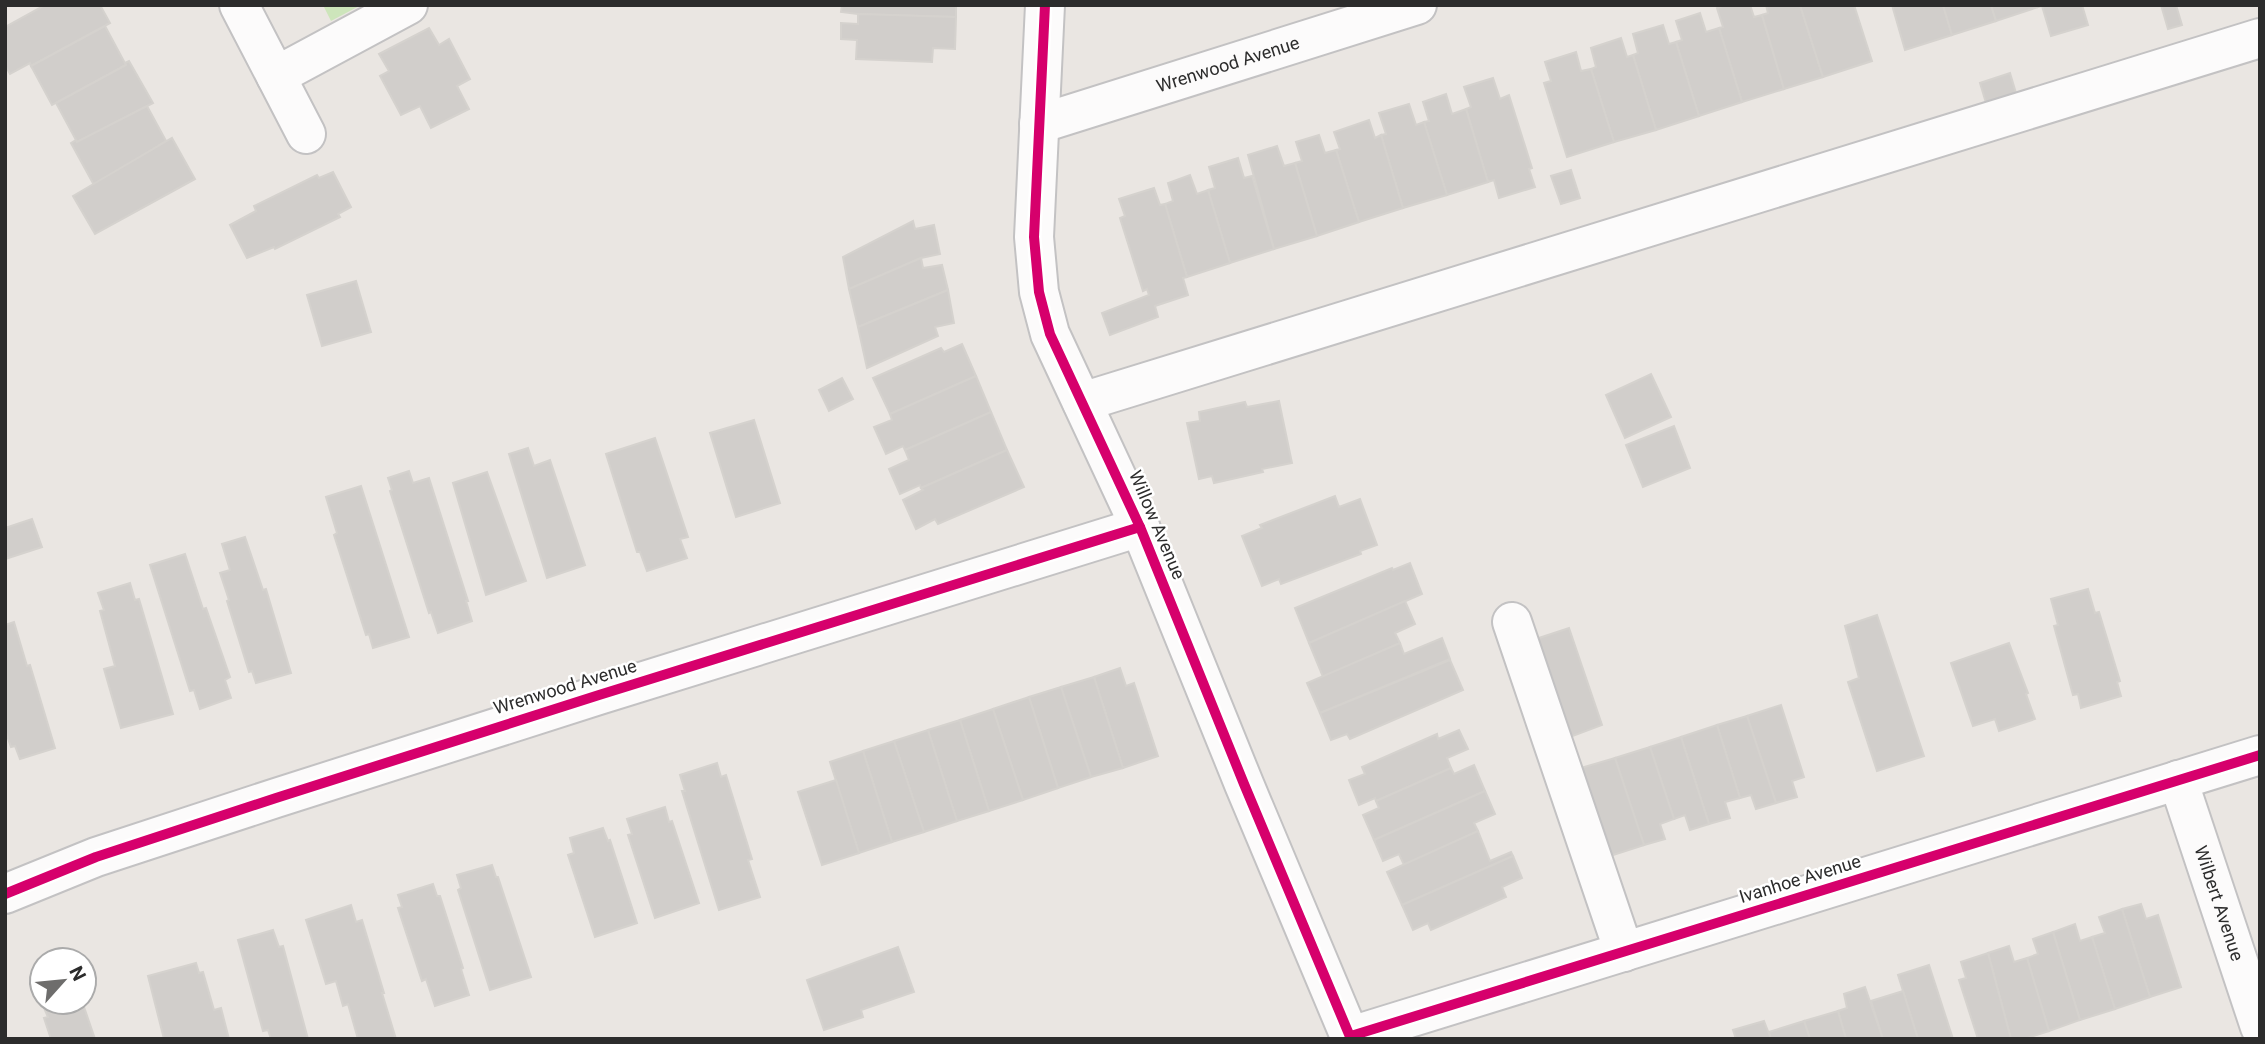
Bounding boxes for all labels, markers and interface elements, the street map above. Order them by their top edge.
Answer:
street label: Wrenwood Avenue [1154,32,1302,96]
street label: Willow Avenue [1125,467,1190,582]
street label: Wrenwood Avenue [491,655,639,718]
street label: Wilbert Avenue [2191,843,2248,964]
street label: Ivanhoe Avenue [1736,850,1863,907]
north arrow [28,946,98,1016]
text: N [64,962,91,985]

